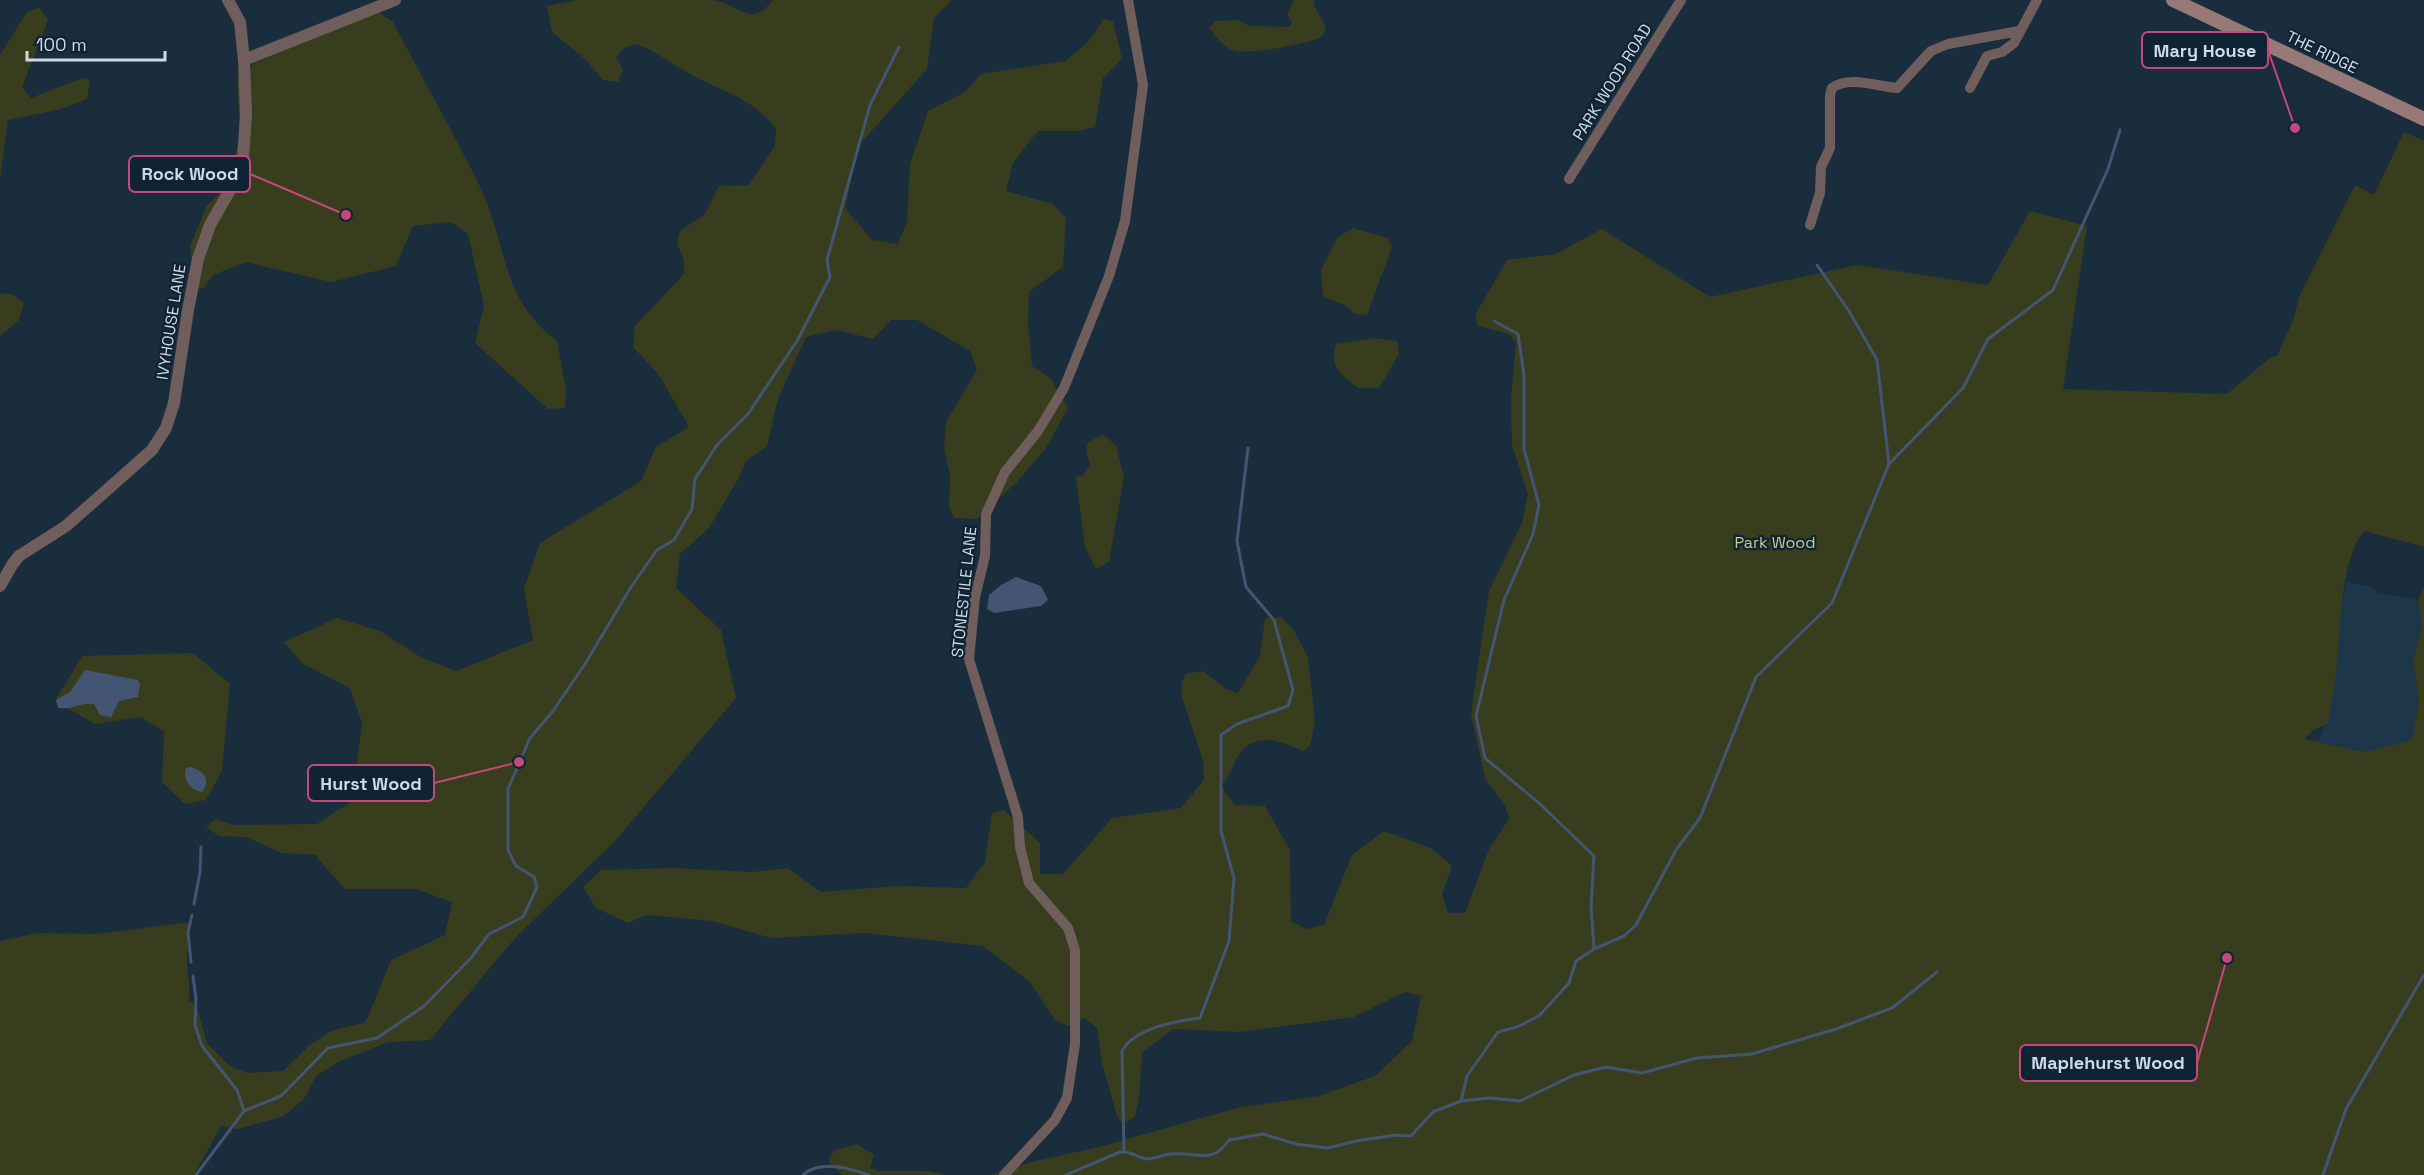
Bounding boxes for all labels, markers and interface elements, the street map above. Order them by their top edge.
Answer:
street label: PARK WOOD ROAD [1568,20,1656,144]
scale bar [27,24,165,62]
street label: THE RIDGE [2283,26,2361,78]
callout: Mary House [2142,32,2268,68]
text: 100 m [36,33,87,56]
text: Mary House [2154,39,2256,62]
callout: Rock Wood [129,156,250,192]
text: Rock Wood [141,162,239,185]
street label: IVYHOUSE LANE [151,263,191,381]
street label: STONESTILE LANE [947,525,981,659]
park label: Park Wood [1734,532,1816,553]
callout: Hurst Wood [308,765,434,801]
text: Hurst Wood [320,772,422,795]
callout: Maplehurst Wood [2020,1045,2197,1081]
text: Maplehurst Wood [2031,1051,2185,1074]

